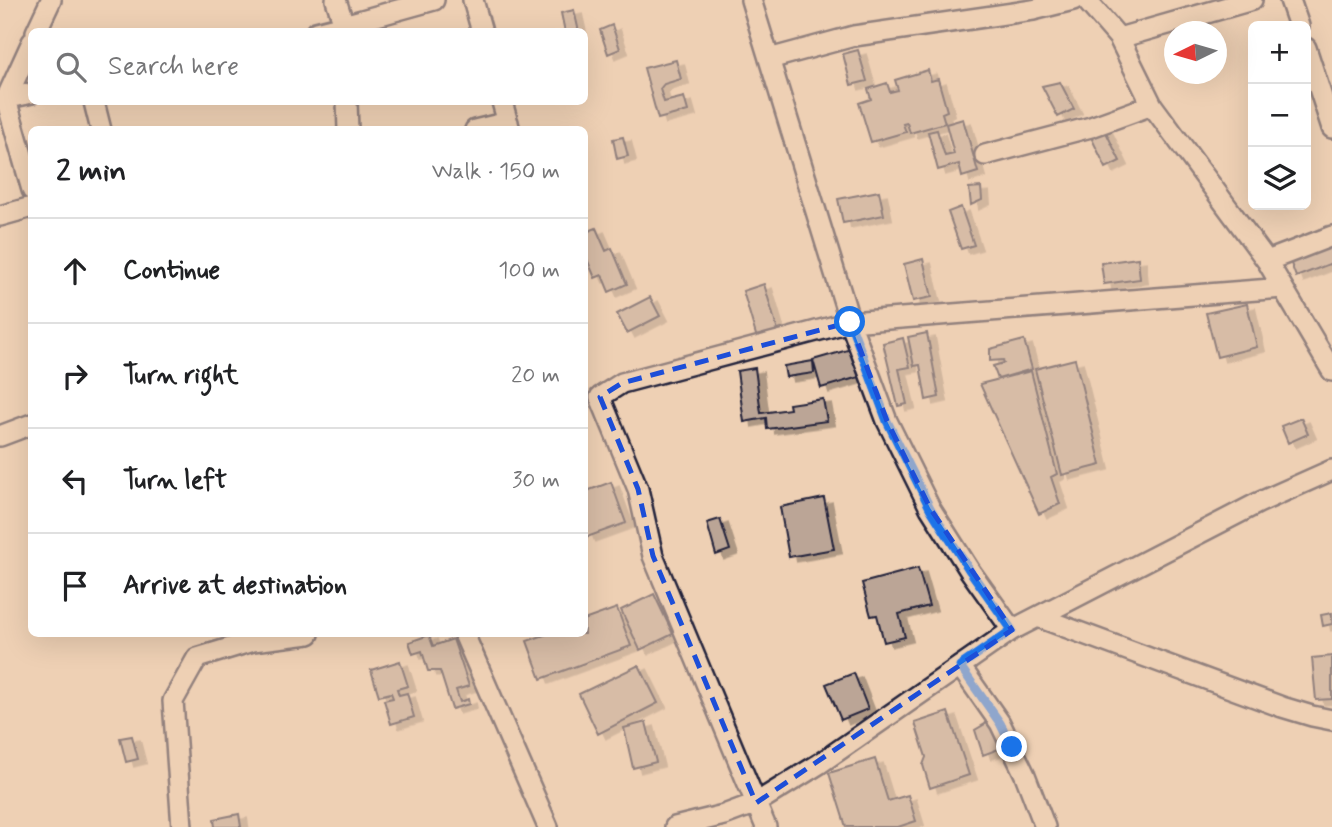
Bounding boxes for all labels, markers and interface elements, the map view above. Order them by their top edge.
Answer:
north arrow [1164,21,1227,84]
map controls [1248,21,1311,210]
button: + [1248,21,1311,84]
search box [28,28,588,105]
icon: search [52,48,90,86]
text: Search here [108,50,239,84]
button: − [1248,84,1311,147]
button: layers [1248,147,1311,210]
text: 2 min [56,152,126,191]
text: Walk · 150 m [432,157,560,187]
icon: ahead [56,252,94,290]
text: Continue [123,254,220,288]
text: 100 m [498,256,560,286]
route start [834,306,865,337]
icon: right [56,357,94,395]
text: Turn right [123,359,239,393]
text: 20 m [511,361,560,391]
icon: left [56,462,94,500]
text: Turn left [123,464,227,498]
text: 30 m [512,466,560,496]
icon: arrive [56,567,94,605]
text: Arrive at destination [123,569,347,603]
route end [996,731,1027,762]

